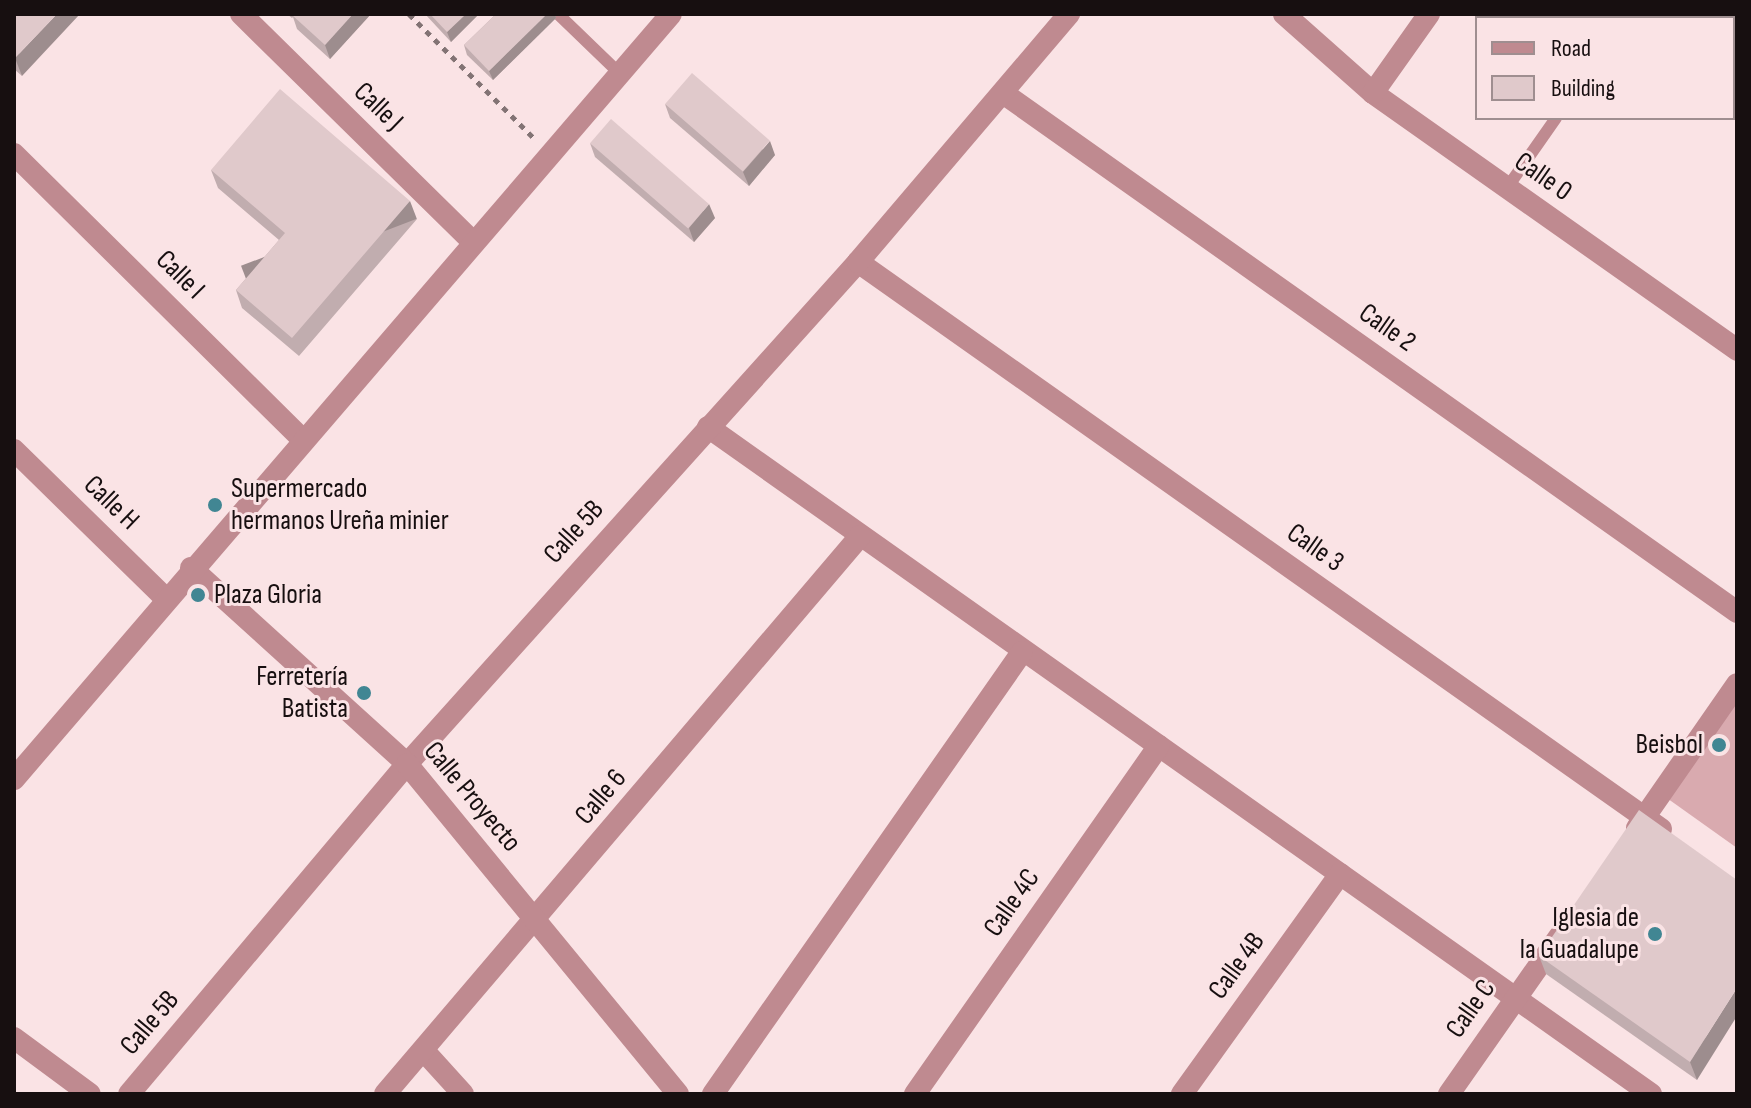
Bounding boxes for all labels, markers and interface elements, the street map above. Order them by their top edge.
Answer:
legend [1475,16,1735,120]
text: Road [1551,34,1591,63]
text: Building [1551,74,1615,103]
street label: Calle J [346,76,410,138]
street label: Calle 0 [1508,145,1578,209]
street label: Calle I [148,243,212,307]
street label: Calle 2 [1352,297,1422,359]
street label: Calle H [76,469,146,537]
place label: Supermercado hermanos Ureña minier [231,472,449,538]
street label: Calle 5B [537,493,611,571]
marker: Supermercado hermanos Ureña minier [206,496,224,514]
street label: Calle 3 [1280,517,1350,579]
place label: Plaza Gloria [214,578,322,612]
marker: Plaza Gloria [189,586,207,604]
place label: Ferretería Batista [256,660,348,726]
marker: Ferretería Batista [355,684,373,702]
place label: Beisbol [1636,728,1703,762]
street label: Calle Proyecto [416,735,528,859]
marker: Beisbol [1710,736,1728,754]
street label: Calle 6 [568,762,634,832]
street label: Calle 4C [977,863,1047,943]
place label: Iglesia de la Guadalupe [1520,901,1639,967]
marker: Iglesia de la Guadalupe [1646,925,1664,943]
street label: Calle 4B [1202,926,1272,1006]
street label: Calle C [1439,973,1503,1045]
street label: Calle 5B [113,984,187,1062]

